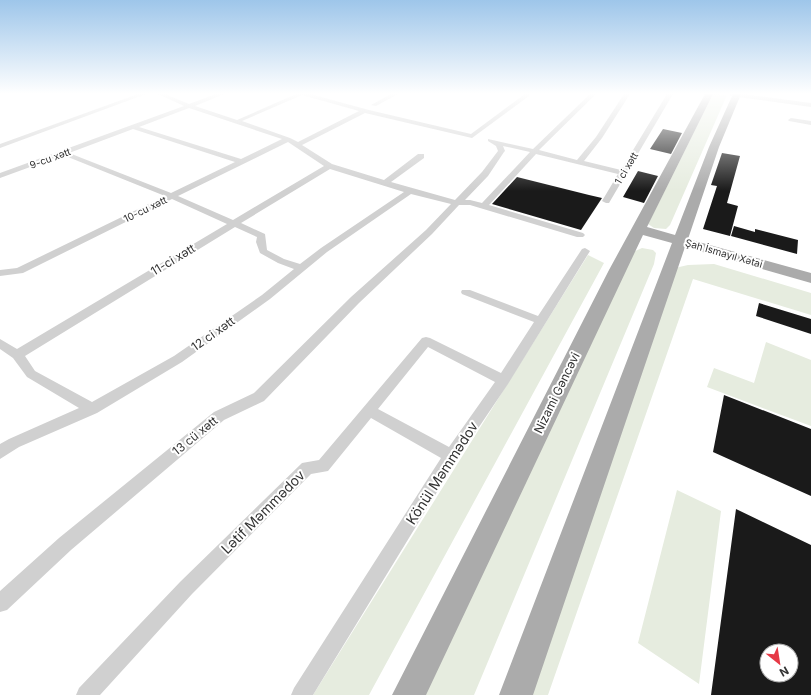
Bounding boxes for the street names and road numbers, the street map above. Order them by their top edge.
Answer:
street label: 9-cu xətt [28,145,73,171]
street label: 1 ci xətt [612,149,641,186]
street label: 10-cu xətt [121,193,169,225]
street label: Şah İsmayıl Xətai [684,235,764,270]
street label: 11-ci xətt [148,240,198,279]
street label: 12 ci xətt [188,313,237,354]
street label: Nizami Gəncəvi [530,350,583,436]
street label: 13 cü xətt [169,413,220,458]
street label: Könül Məmmədov [402,418,481,527]
street label: Lətif Məmmədov [217,466,308,557]

